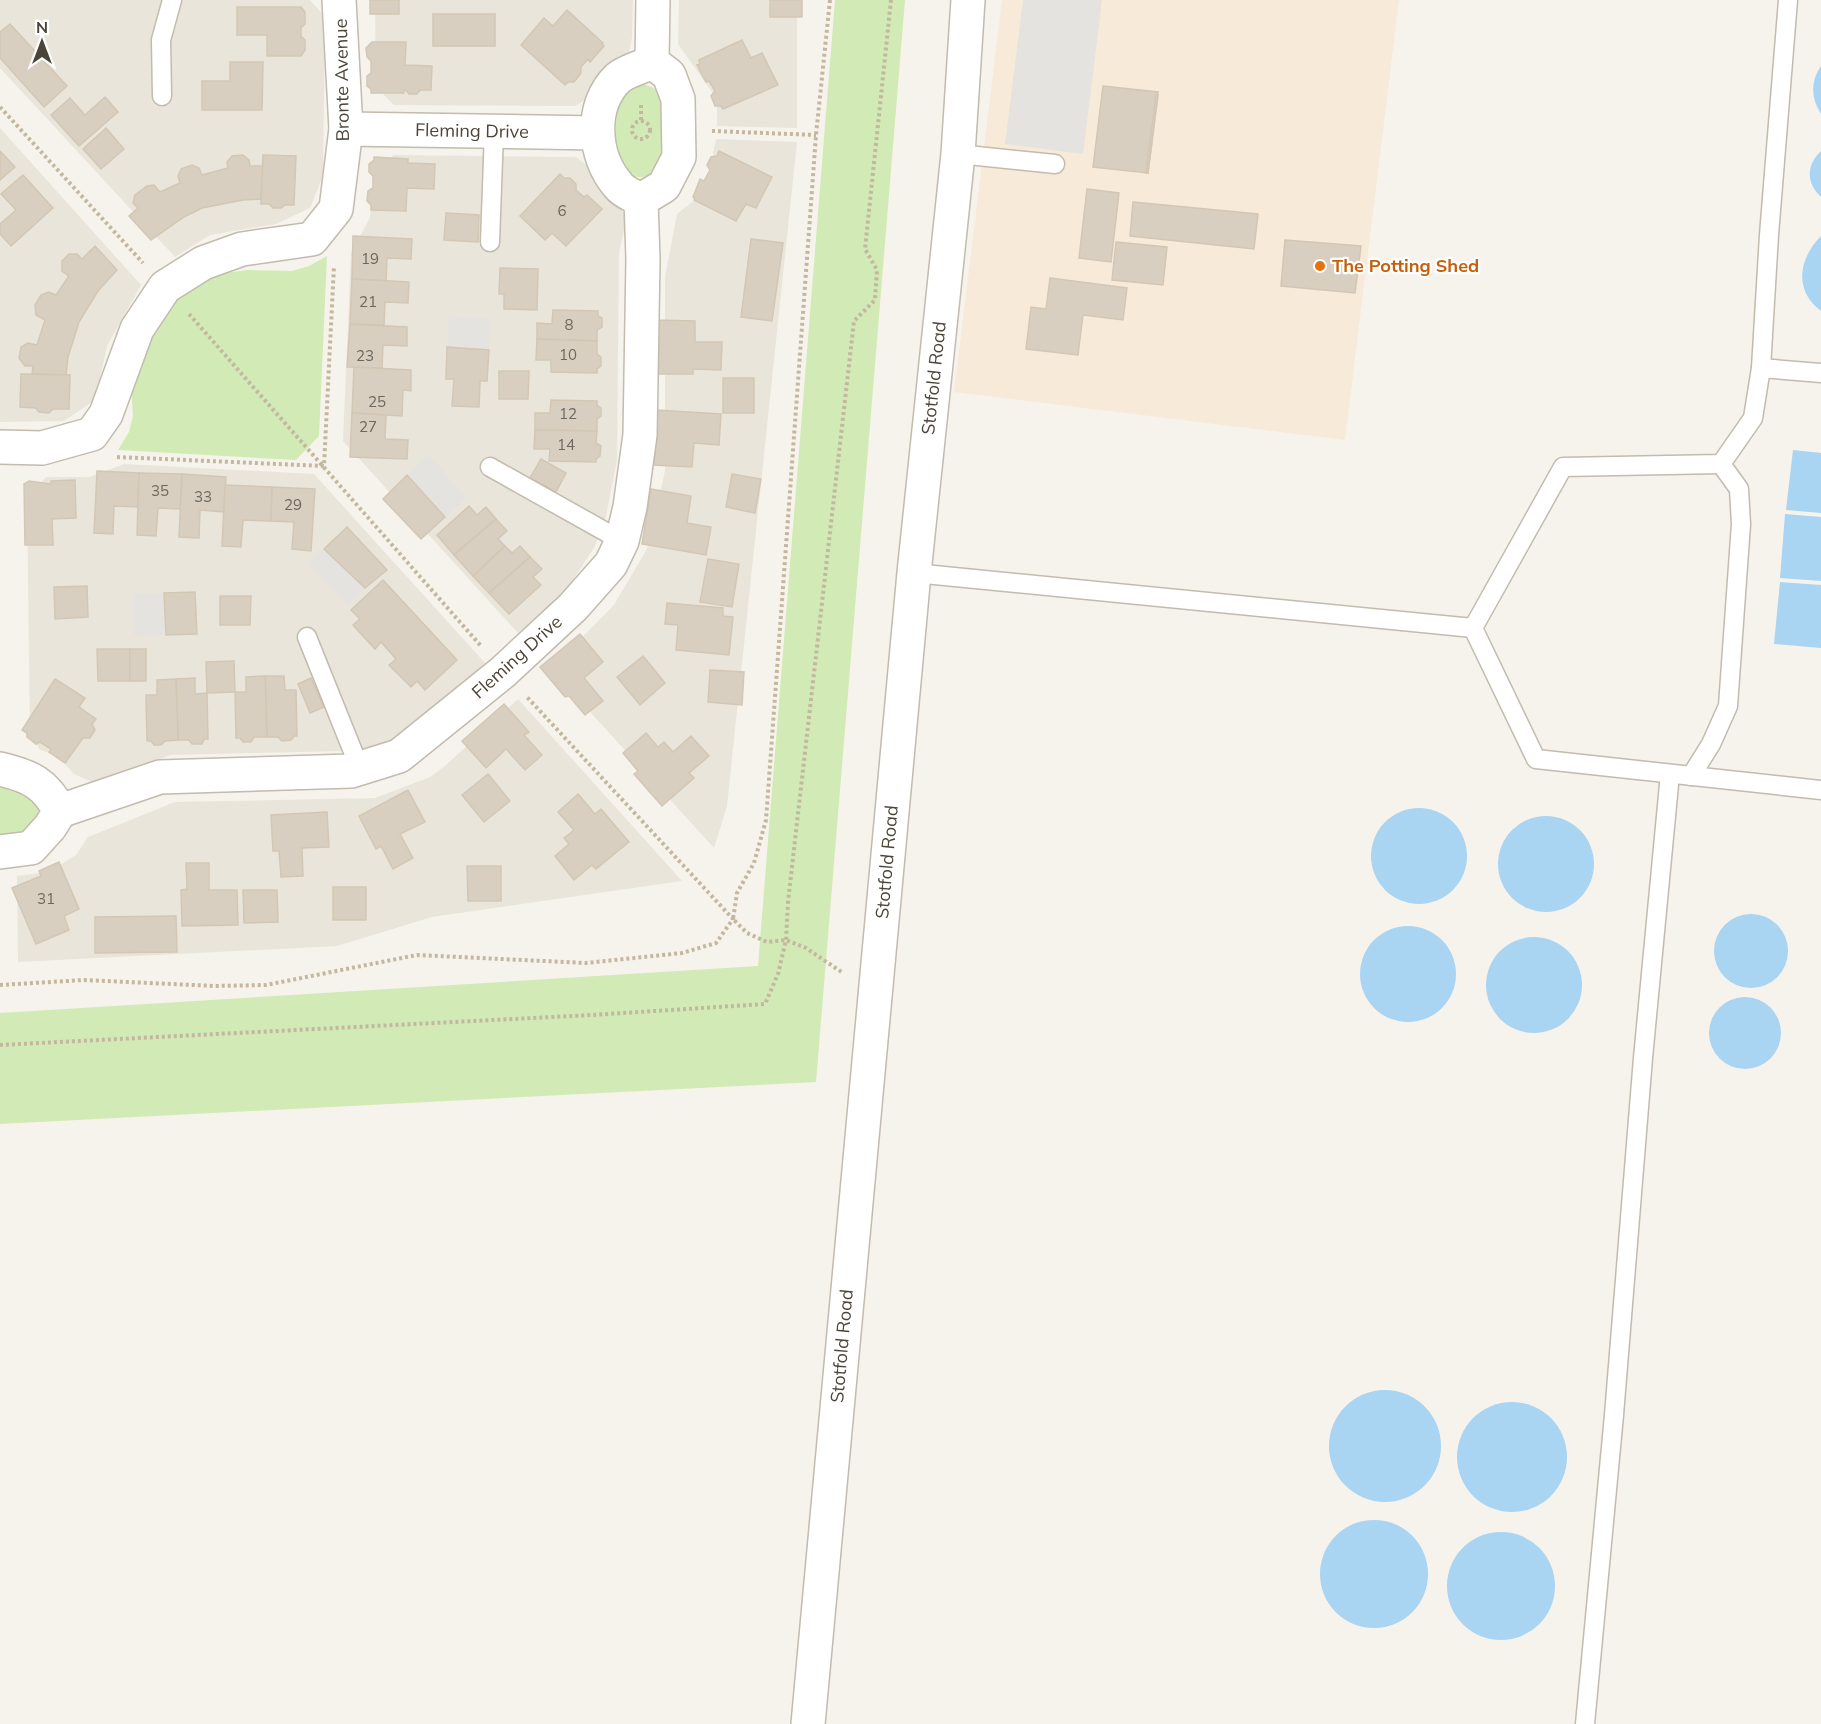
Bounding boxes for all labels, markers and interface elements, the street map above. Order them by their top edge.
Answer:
north arrow [12,12,72,72]
text: N [36,17,48,37]
street label: Bronte Avenue [329,18,354,142]
street label: Fleming Drive [415,118,529,143]
house number: 6 [557,201,567,220]
house number: 19 [361,249,379,268]
place label: The Potting Shed [1332,254,1479,277]
marker: The Potting Shed [1313,259,1327,273]
house number: 21 [359,292,377,311]
house number: 8 [564,315,574,334]
street label: Stotfold Road [916,320,951,436]
house number: 10 [559,345,577,364]
house number: 23 [356,346,374,365]
house number: 25 [368,392,386,411]
house number: 12 [559,404,577,423]
house number: 27 [359,417,377,436]
house number: 14 [557,435,575,454]
house number: 35 [151,481,169,500]
house number: 33 [194,487,212,506]
house number: 29 [284,495,302,514]
street label: Fleming Drive [467,610,567,703]
street label: Stotfold Road [870,804,903,920]
house number: 31 [37,889,55,908]
street label: Stotfold Road [825,1288,858,1404]

